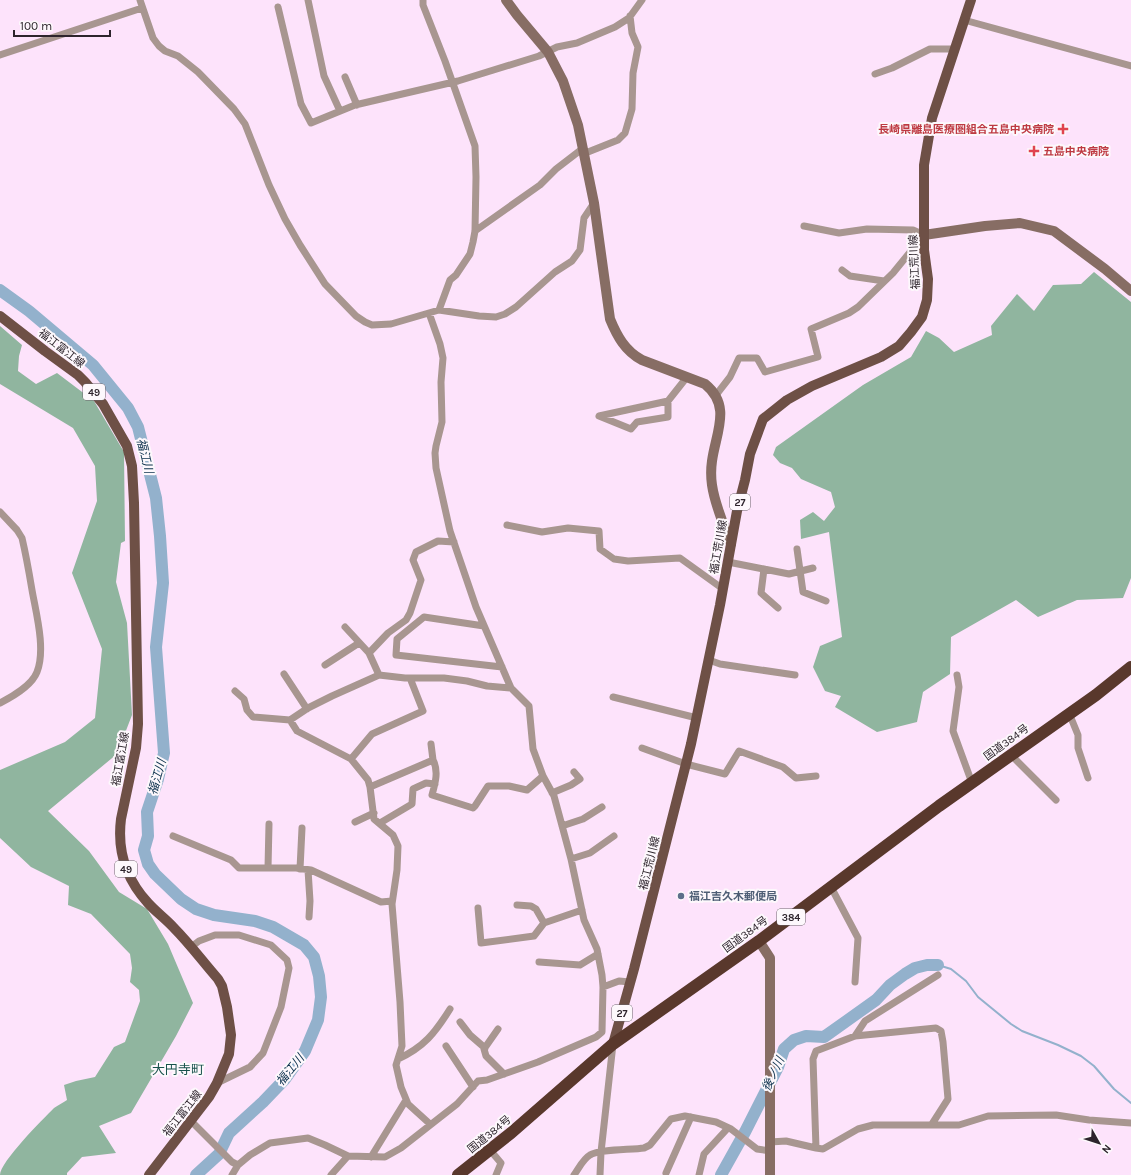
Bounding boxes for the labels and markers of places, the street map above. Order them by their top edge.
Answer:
place label: 長崎県離島医療圏組合五島中央病院 [878,123,1054,136]
marker: 長崎県離島医療圏組合五島中央病院 [1057,123,1069,135]
marker: 五島中央病院 [1028,145,1040,157]
place label: 五島中央病院 [1043,145,1109,158]
place label: 福江吉久木郵便局 [689,890,777,903]
marker: 福江吉久木郵便局 [676,891,686,901]

